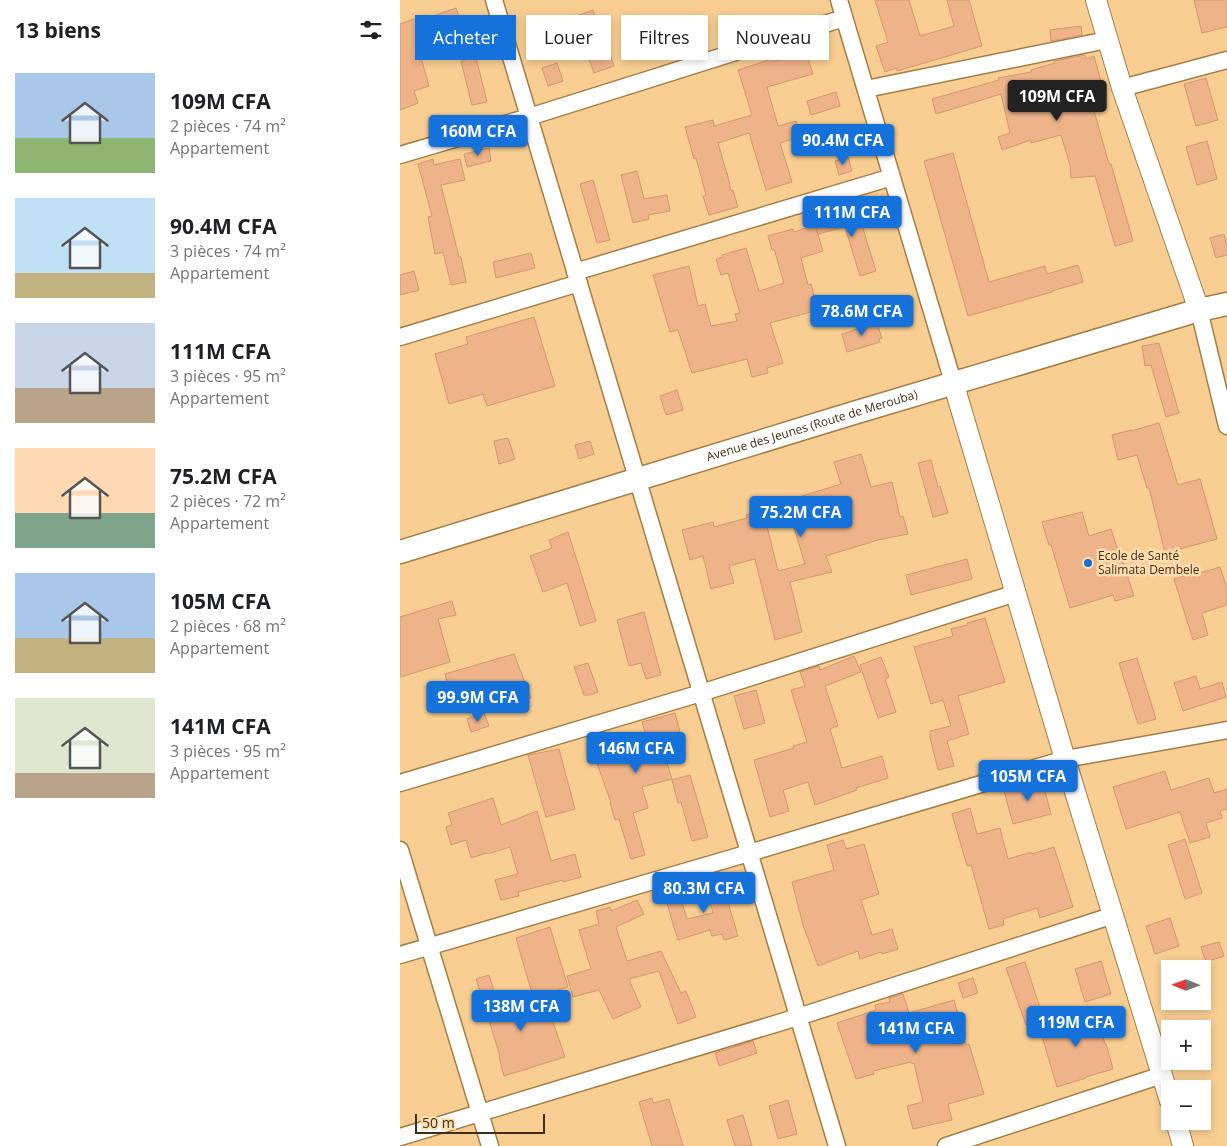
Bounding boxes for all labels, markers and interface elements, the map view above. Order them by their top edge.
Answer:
chip: Acheter [415,15,516,60]
chip: Louer [526,15,611,60]
chip: Filtres [621,15,708,60]
chip: Nouveau [718,15,829,60]
text: 13 biens [15,16,101,44]
icon: filters [357,16,385,44]
pin: 109M CFA [1005,80,1109,122]
text: 109M CFA [1019,85,1095,107]
text: 109M CFA [170,87,271,115]
icon: home [55,93,115,153]
pin: 160M CFA [426,114,530,157]
text: 2 pièces · 74 m² [170,115,286,137]
text: 160M CFA [440,120,516,142]
pin: 90.4M CFA [786,124,900,166]
text: 90.4M CFA [802,129,884,151]
text: Appartement [170,137,269,159]
pin: 111M CFA [800,196,904,238]
text: 111M CFA [814,201,890,223]
text: 90.4M CFA [170,212,277,240]
icon: home [55,218,115,278]
text: 3 pièces · 74 m² [170,240,286,262]
text: Appartement [170,262,269,284]
pin: 78.6M CFA [805,294,919,337]
text: 78.6M CFA [821,300,903,322]
text: 111M CFA [170,337,271,365]
icon: home [55,343,115,403]
text: 3 pièces · 95 m² [170,365,286,387]
street label: Avenue des Jeunes (Route de Merouba) [704,385,920,465]
text: Appartement [170,387,269,409]
text: 75.2M CFA [170,462,277,490]
icon: home [55,468,115,528]
text: 2 pièces · 72 m² [170,490,286,512]
pin: 75.2M CFA [744,496,858,538]
text: 75.2M CFA [760,501,842,523]
text: Appartement [170,512,269,534]
place label: Ecole de Santé Salimata Dembele [1098,547,1200,578]
marker: Ecole de Santé Salimata Dembele [1082,557,1094,569]
text: 105M CFA [170,587,271,615]
icon: home [55,593,115,653]
text: 2 pièces · 68 m² [170,615,286,637]
text: Appartement [170,637,269,659]
pin: 99.9M CFA [421,680,535,723]
text: 99.9M CFA [437,686,519,708]
text: 141M CFA [170,712,271,740]
icon: home [55,718,115,778]
pin: 146M CFA [584,732,688,774]
text: 146M CFA [598,737,674,759]
text: 3 pièces · 95 m² [170,740,286,762]
pin: 105M CFA [976,760,1080,802]
text: Appartement [170,762,269,784]
text: 105M CFA [990,765,1066,787]
pin: 80.3M CFA [647,872,761,914]
text: 80.3M CFA [663,877,745,899]
north arrow [1161,960,1211,1010]
map controls [1161,960,1211,1130]
pin: 138M CFA [469,990,573,1032]
text: 138M CFA [483,995,559,1017]
pin: 119M CFA [1024,1006,1128,1048]
text: 119M CFA [1038,1011,1114,1033]
pin: 141M CFA [864,1012,968,1054]
text: 141M CFA [878,1017,954,1039]
button: + [1161,1020,1211,1070]
button: − [1161,1080,1211,1130]
scale bar [415,1111,545,1134]
text: 50 m [422,1113,455,1132]

